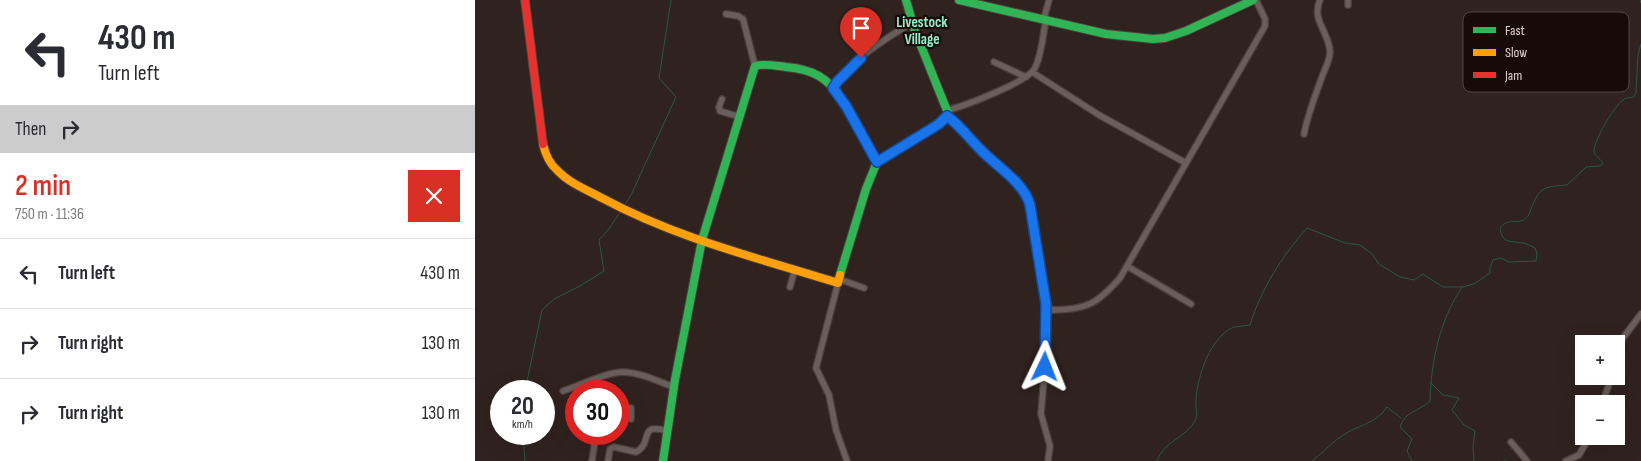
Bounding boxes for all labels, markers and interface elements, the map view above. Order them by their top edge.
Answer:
pin [840,7,882,58]
legend [1463,12,1629,92]
district label: Livestock Village [896,13,948,49]
icon: arrive [847,14,875,42]
text: 430 m [98,17,175,60]
icon: left [15,20,80,85]
text: Fast [1505,22,1525,39]
text: Slow [1505,44,1527,61]
text: Turn left [98,60,160,87]
text: Jam [1504,67,1522,84]
icon: right [56,115,84,143]
text: Then [15,118,46,141]
text: 2 min [15,168,71,204]
button: close [408,170,460,222]
text: 750 m · 11:36 [15,205,84,224]
icon: left [15,260,43,288]
text: Turn left [58,262,115,285]
text: 430 m [420,262,460,285]
icon: right [15,330,43,358]
text: Turn right [58,332,123,355]
text: 130 m [422,332,460,355]
map controls [1575,335,1625,445]
button: + [1575,335,1625,385]
position arrow [1018,340,1070,392]
speed limit sign: 30 [565,380,630,445]
text: 20 [511,391,534,422]
button: − [1575,395,1625,445]
icon: right [15,400,43,428]
text: Turn right [58,402,123,425]
text: 130 m [422,402,460,425]
text: km/h [512,417,533,432]

